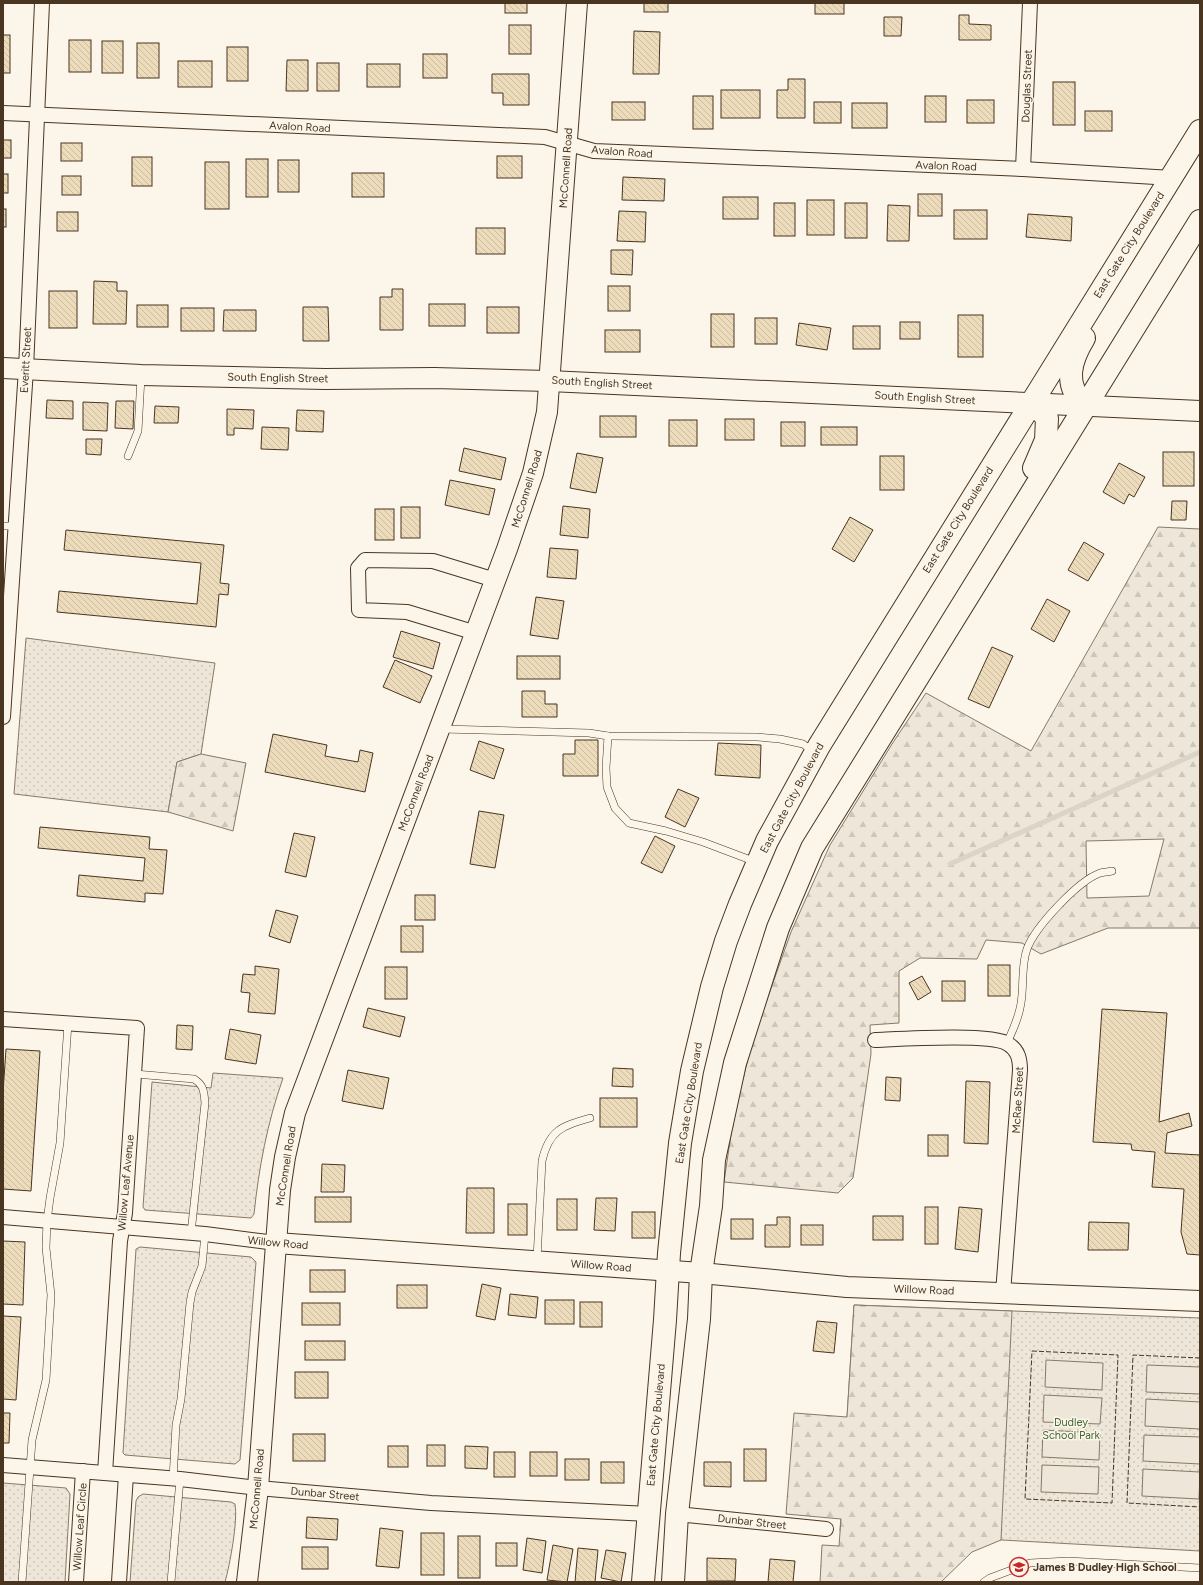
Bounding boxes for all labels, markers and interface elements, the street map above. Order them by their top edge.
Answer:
street label: Douglas Street [1019,49,1035,123]
street label: Avalon Road [269,119,331,135]
street label: McConnell Road [557,127,575,209]
street label: Avalon Road [591,143,653,161]
street label: Avalon Road [915,158,977,174]
street label: East Gate City Boulevard [1091,189,1167,301]
street label: Everitt Street [18,327,34,393]
street label: South English Street [227,371,329,385]
street label: South English Street [551,374,653,392]
street label: South English Street [874,389,976,407]
street label: McConnell Road [509,448,545,530]
street label: East Gate City Boulevard [920,464,996,576]
street label: East Gate City Boulevard [757,741,827,855]
street label: McConnell Road [395,753,437,833]
street label: East Gate City Boulevard [673,1041,705,1165]
street label: McRae Street [1010,1066,1026,1134]
street label: McConnell Road [273,1125,299,1207]
street label: Willow Leaf Avenue [115,1134,137,1232]
street label: Willow Road [247,1234,309,1252]
street label: Willow Road [570,1257,632,1275]
street label: Willow Road [893,1282,955,1298]
street label: East Gate City Boulevard [644,1363,668,1487]
park label: Dudley School Park [1042,1416,1100,1442]
street label: McConnell Road [247,1448,267,1530]
street label: Willow Leaf Circle [70,1483,90,1571]
street label: Dunbar Street [290,1485,360,1503]
street label: Dunbar Street [717,1512,787,1532]
school or university icon: James B Dudley High School [1008,1556,1030,1578]
place label: James B Dudley High School [1033,1561,1177,1574]

